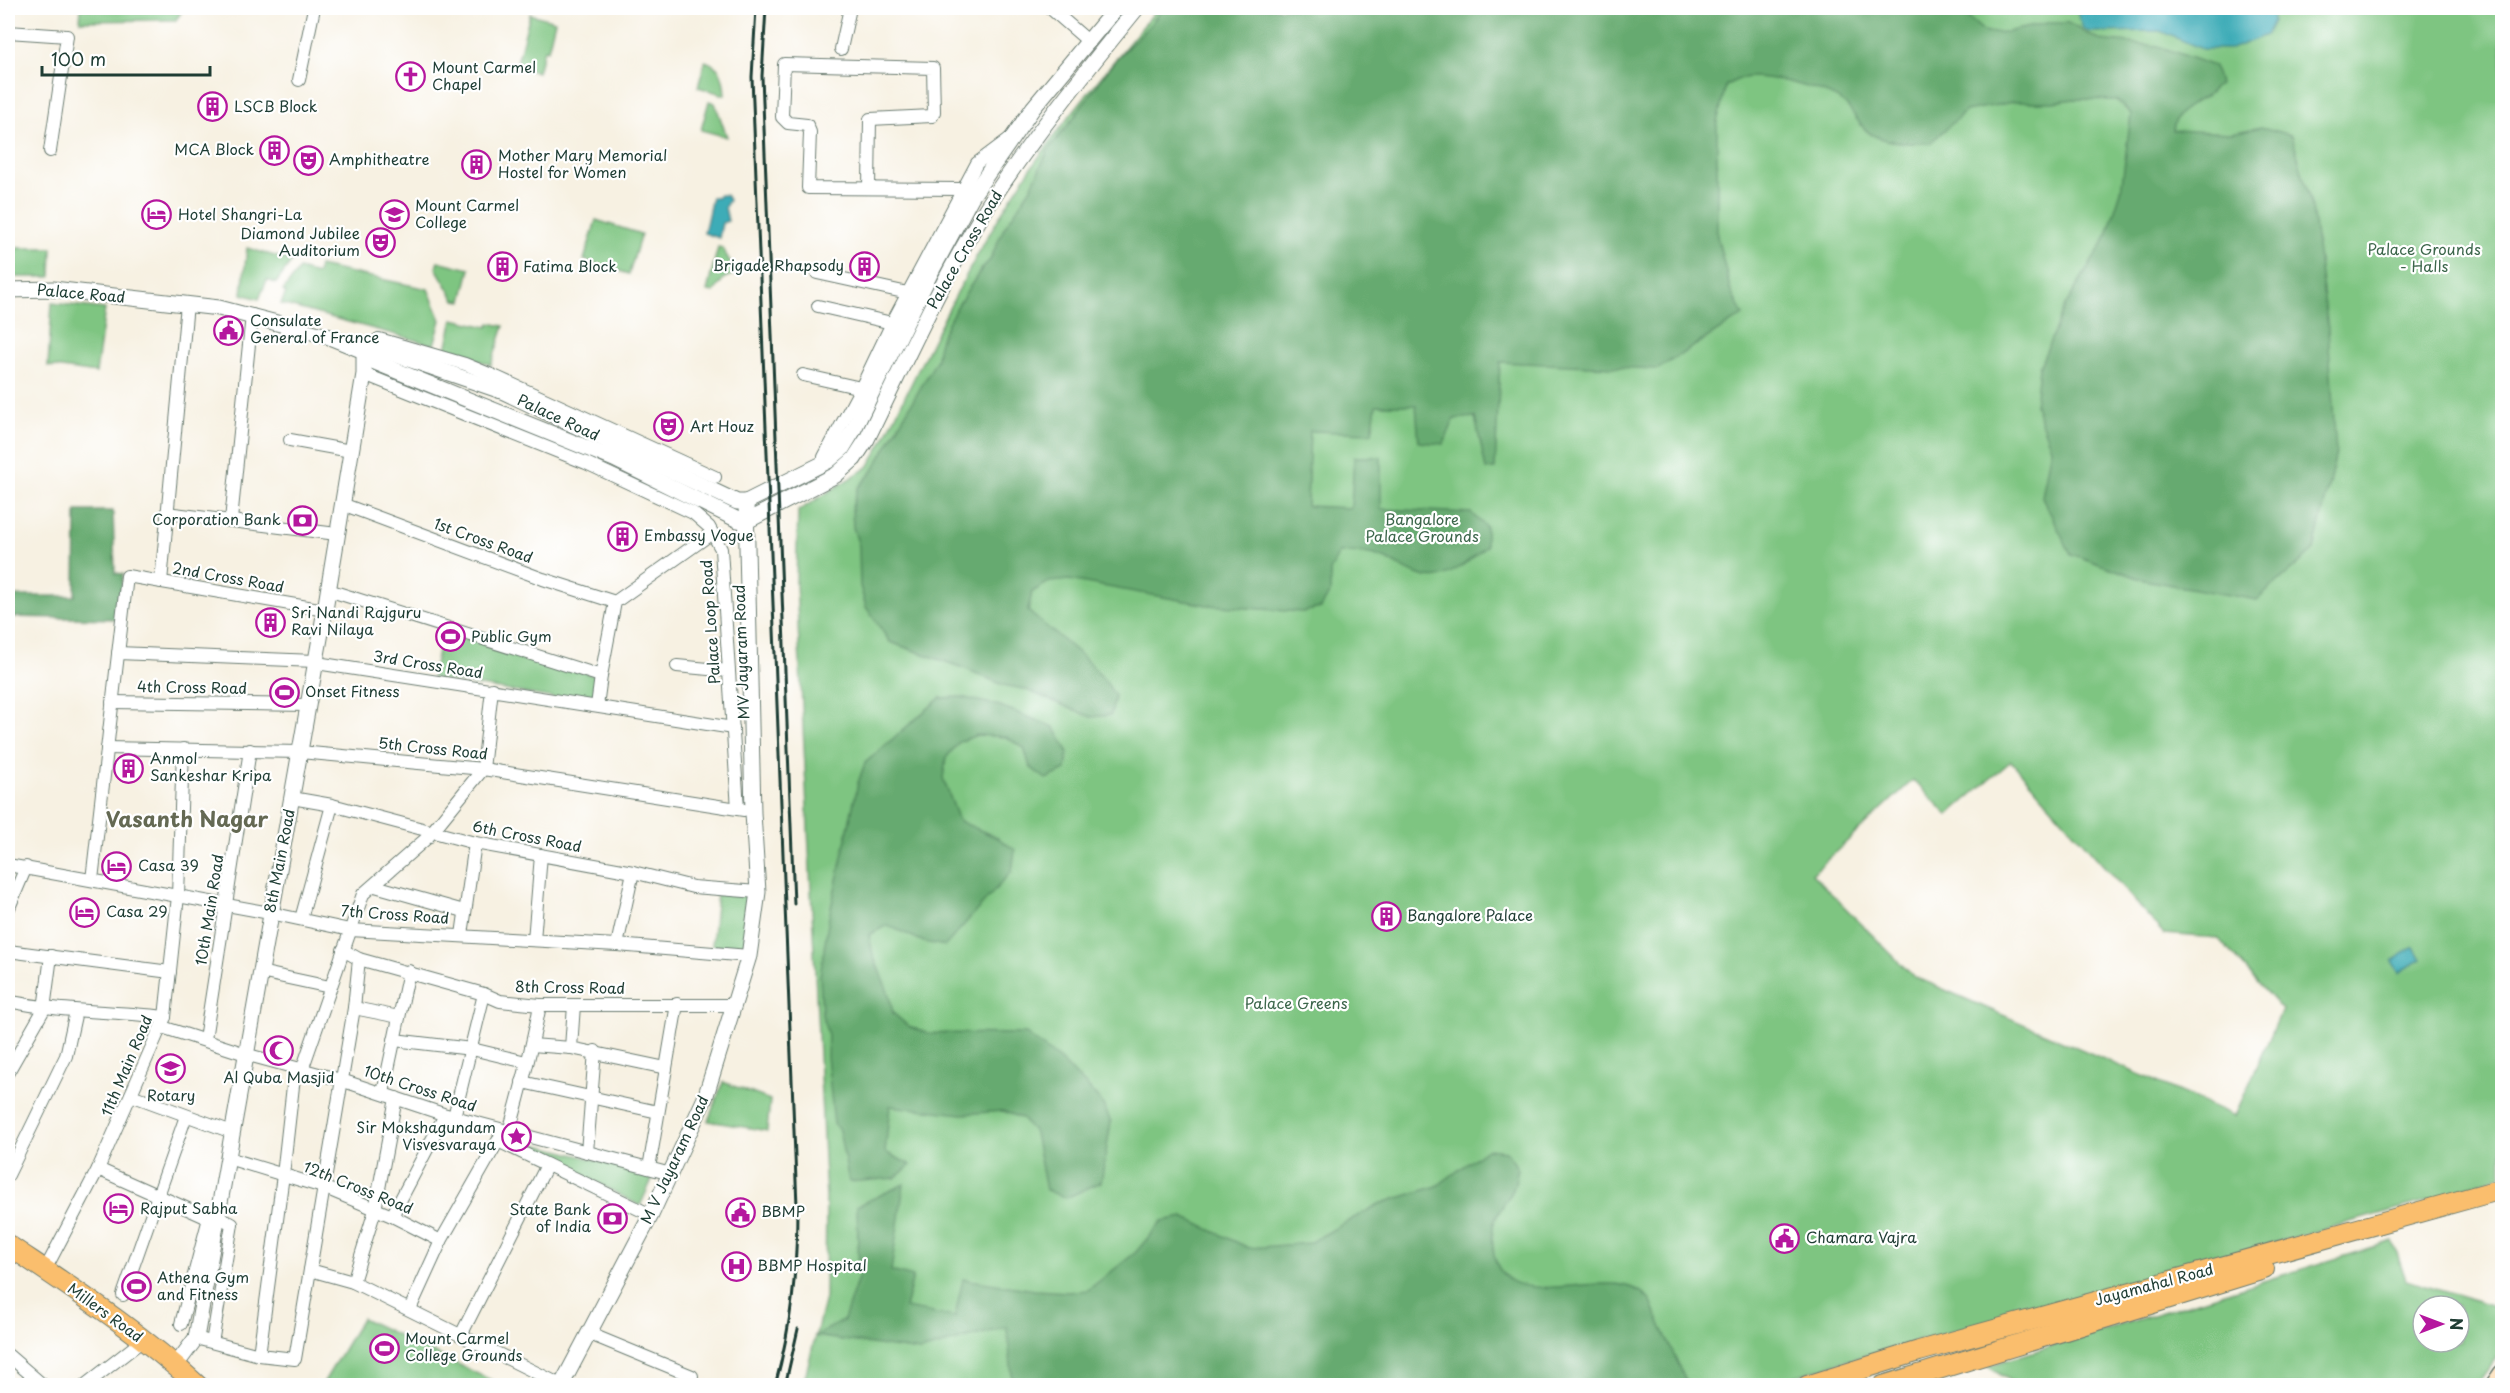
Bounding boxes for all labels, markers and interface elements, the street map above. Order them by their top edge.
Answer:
scale bar [42,39,210,77]
text: 100 m [51,45,106,72]
place label: Mount Carmel Chapel [432,55,536,95]
church icon: Mount Carmel Chapel [395,61,427,93]
building icon: LSCB Block [197,91,229,123]
place label: LSCB Block [234,94,318,117]
building icon: MCA Block [259,134,291,166]
place label: MCA Block [174,137,254,160]
place label: Mother Mary Memorial Hostel for Women [498,143,667,183]
theatre icon: Amphitheatre [292,144,324,176]
place label: Amphitheatre [329,147,429,170]
building icon: Mother Mary Memorial Hostel for Women [461,149,493,181]
street label: Palace Cross Road [920,185,1007,313]
place label: Mount Carmel College [415,193,519,233]
hotel icon: Hotel Shangri-La [141,199,173,231]
school or university icon: Mount Carmel College [378,199,410,231]
place label: Hotel Shangri-La [178,202,303,225]
place label: Diamond Jubilee Auditorium [240,221,360,261]
theatre icon: Diamond Jubilee Auditorium [365,227,397,259]
park label: Palace Grounds - Halls [2367,237,2481,277]
building icon: Brigade Rhapsody [849,250,881,282]
building icon: Fatima Block [486,251,518,283]
place label: Brigade Rhapsody [713,253,844,276]
place label: Fatima Block [523,254,617,277]
street label: Palace Road [36,277,126,308]
place label: Consulate General of France [250,308,380,348]
public building icon: Consulate General of France [213,314,245,346]
street label: Palace Road [514,387,604,446]
theatre icon: Art Houz [653,411,685,443]
place label: Art Houz [690,414,754,437]
bank icon: Corporation Bank [286,504,318,536]
place label: Corporation Bank [152,507,281,530]
park label: Bangalore Palace Grounds [1365,507,1479,547]
street label: 1st Cross Road [431,511,536,568]
building icon: Embassy Vogue [607,520,639,552]
place label: Embassy Vogue [644,523,754,546]
street label: 2nd Cross Road [171,555,286,598]
street label: Palace Loop Road [694,559,725,685]
street label: MV Jayaram Road [727,584,754,720]
place label: Sri Nandi Rajguru Ravi Nilaya [291,600,422,640]
building icon: Sri Nandi Rajguru Ravi Nilaya [254,606,286,638]
sports icon: Public Gym [434,621,466,653]
place label: Public Gym [471,624,552,647]
street label: 3rd Cross Road [372,644,485,684]
street label: 4th Cross Road [137,674,247,699]
sports icon: Onset Fitness [268,676,300,708]
place label: Onset Fitness [305,679,400,702]
street label: 5th Cross Road [377,730,489,765]
place label: Anmol Sankeshar Kripa [150,746,272,786]
building icon: Anmol Sankeshar Kripa [113,752,145,784]
district label: Vasanth Nagar [106,802,269,834]
street label: 8th Main Road [257,807,300,915]
street label: 6th Cross Road [471,814,584,857]
hotel icon: Casa 39 [101,850,133,882]
street label: 10th Main Road [188,852,229,967]
place label: Casa 39 [138,853,199,876]
hotel icon: Casa 29 [69,896,101,928]
street label: 7th Cross Road [340,898,450,929]
place label: Casa 29 [106,899,168,922]
building icon: Bangalore Palace [1370,900,1402,932]
place label: Bangalore Palace [1407,903,1533,926]
street label: 8th Cross Road [515,974,625,999]
park label: Palace Greens [1244,991,1348,1014]
street label: 11th Main Road [94,1011,157,1120]
mosque icon: Al Quba Masjid [263,1035,295,1067]
school or university icon: Rotary [155,1053,187,1085]
street label: 10th Cross Road [361,1059,480,1117]
place label: Al Quba Masjid [223,1065,335,1088]
place label: Rotary [147,1083,195,1106]
street label: M V Jayaram Road [634,1091,714,1227]
place label: Sir Mokshagundam Visvesvaraya [356,1115,497,1155]
place icon: Sir Mokshagundam Visvesvaraya [501,1121,533,1153]
street label: 12th Cross Road [300,1154,417,1219]
hotel icon: Rajput Sabha [103,1193,135,1225]
place label: Rajput Sabha [140,1196,238,1219]
public building icon: BBMP [724,1196,756,1228]
place label: State Bank of India [509,1197,592,1237]
place label: BBMP [761,1199,805,1222]
bank icon: State Bank of India [596,1203,628,1235]
public building icon: Chamara Vajra [1769,1222,1801,1254]
place label: Chamara Vajra [1806,1225,1917,1248]
hospital icon: BBMP Hospital [720,1250,752,1282]
place label: BBMP Hospital [757,1253,867,1276]
street label: Jayamahal Road [2091,1257,2216,1311]
place label: Athena Gym and Fitness [157,1265,249,1305]
sports icon: Athena Gym and Fitness [120,1271,152,1303]
street label: Millers Road [63,1276,149,1347]
north arrow [2411,1294,2471,1354]
text: N [2445,1318,2469,1330]
place label: Mount Carmel College Grounds [405,1326,523,1366]
sports icon: Mount Carmel College Grounds [368,1332,400,1364]

